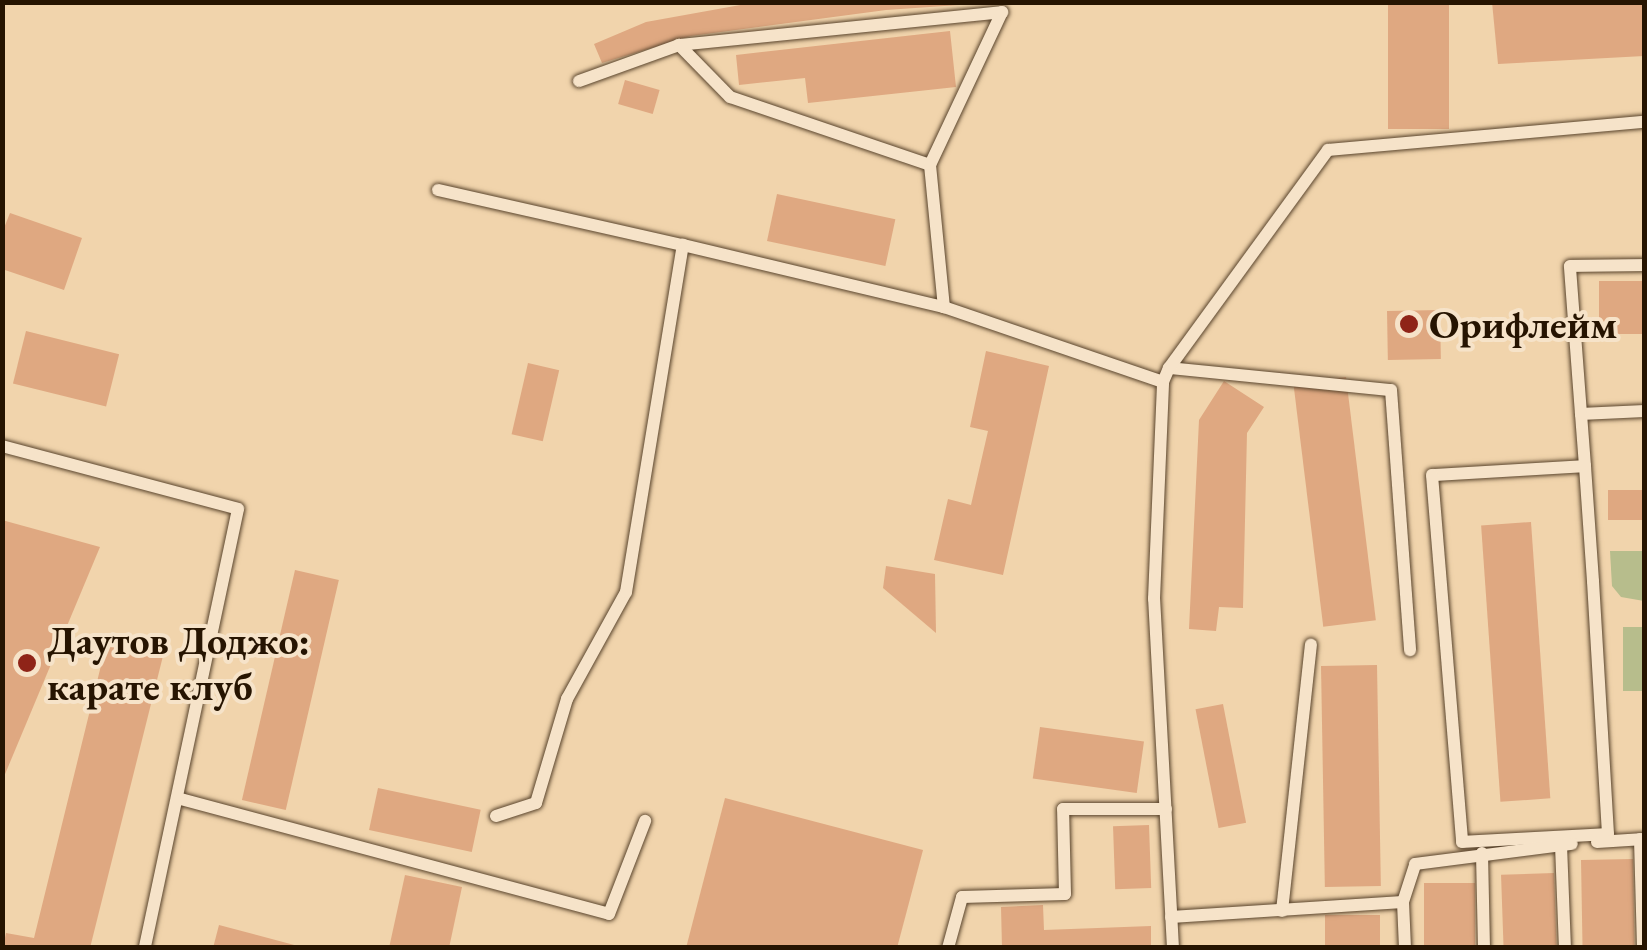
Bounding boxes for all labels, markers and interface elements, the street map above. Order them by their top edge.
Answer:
place label: Орифлейм [1429,300,1617,348]
marker: Орифлейм [1398,313,1420,335]
place label: Даутов Доджо: карате клуб [47,616,310,710]
marker: Даутов Доджо: карате клуб [16,652,38,674]

